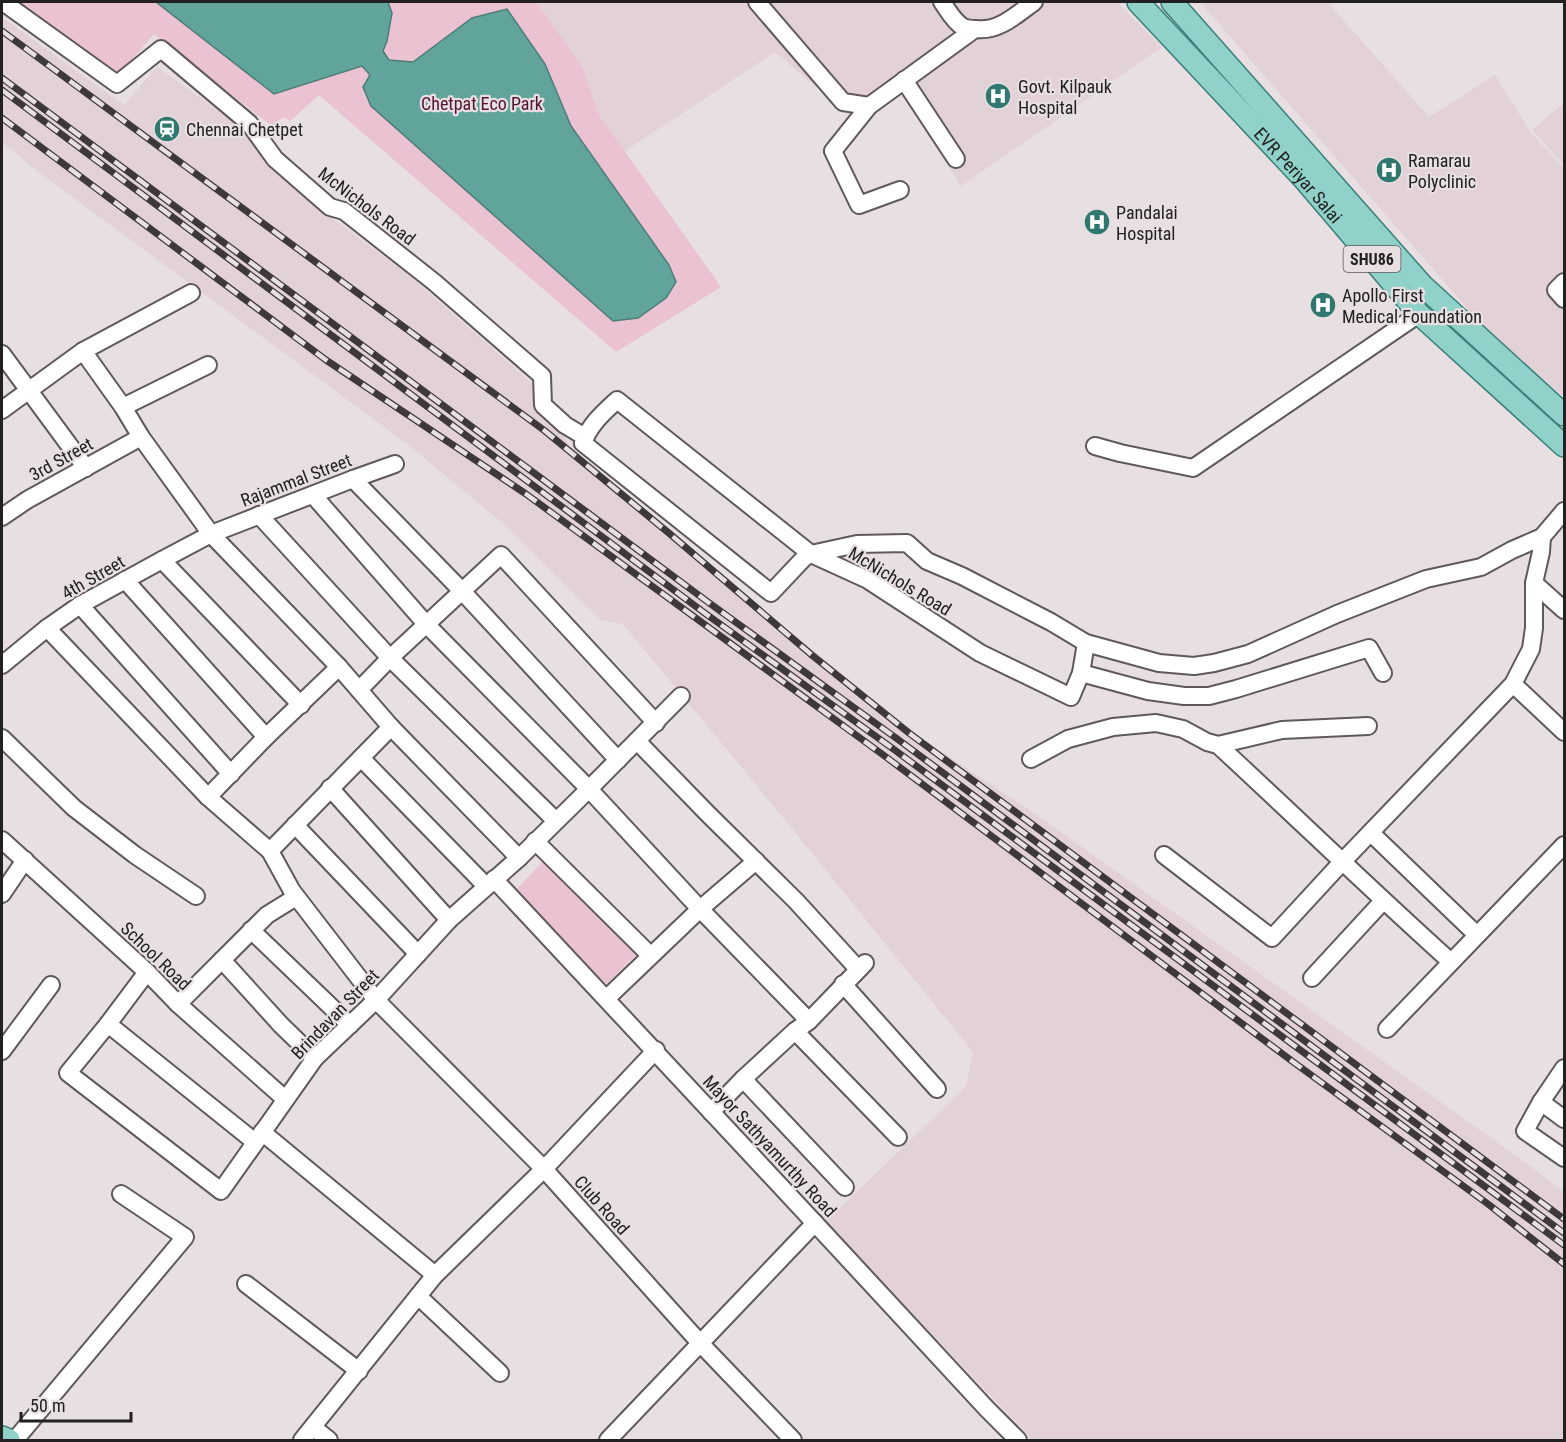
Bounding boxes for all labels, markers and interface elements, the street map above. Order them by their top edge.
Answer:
place label: Govt. Kilpauk Hospital [1018,76,1112,118]
hospital icon: Govt. Kilpauk Hospital [983,81,1013,111]
park label: Chetpat Eco Park [421,93,543,114]
station icon: Chennai Chetpet [152,114,182,144]
place label: Chennai Chetpet [186,119,303,140]
street label: EVR Periyar Salai [1250,123,1347,227]
place label: Ramarau Polyclinic [1408,150,1476,192]
hospital icon: Ramarau Polyclinic [1374,155,1404,185]
street label: McNichols Road [314,163,420,249]
place label: Pandalai Hospital [1116,202,1178,244]
hospital icon: Pandalai Hospital [1082,207,1112,237]
road number: SHU86 [1344,246,1400,272]
place label: Apollo First Medical Foundation [1342,285,1482,327]
hospital icon: Apollo First Medical Foundation [1308,290,1338,320]
street label: 3rd Street [26,433,96,485]
street label: Rajammal Street [238,449,354,511]
street label: McNichols Road [845,542,955,620]
street label: 4th Street [58,551,128,603]
street label: School Road [117,918,195,994]
street label: Brindavan Street [287,965,383,1063]
street label: Mayor Sathyamurthy Road [699,1071,841,1221]
street label: Club Road [570,1171,634,1239]
scale bar [21,1385,130,1423]
text: 50 m [30,1395,65,1416]

